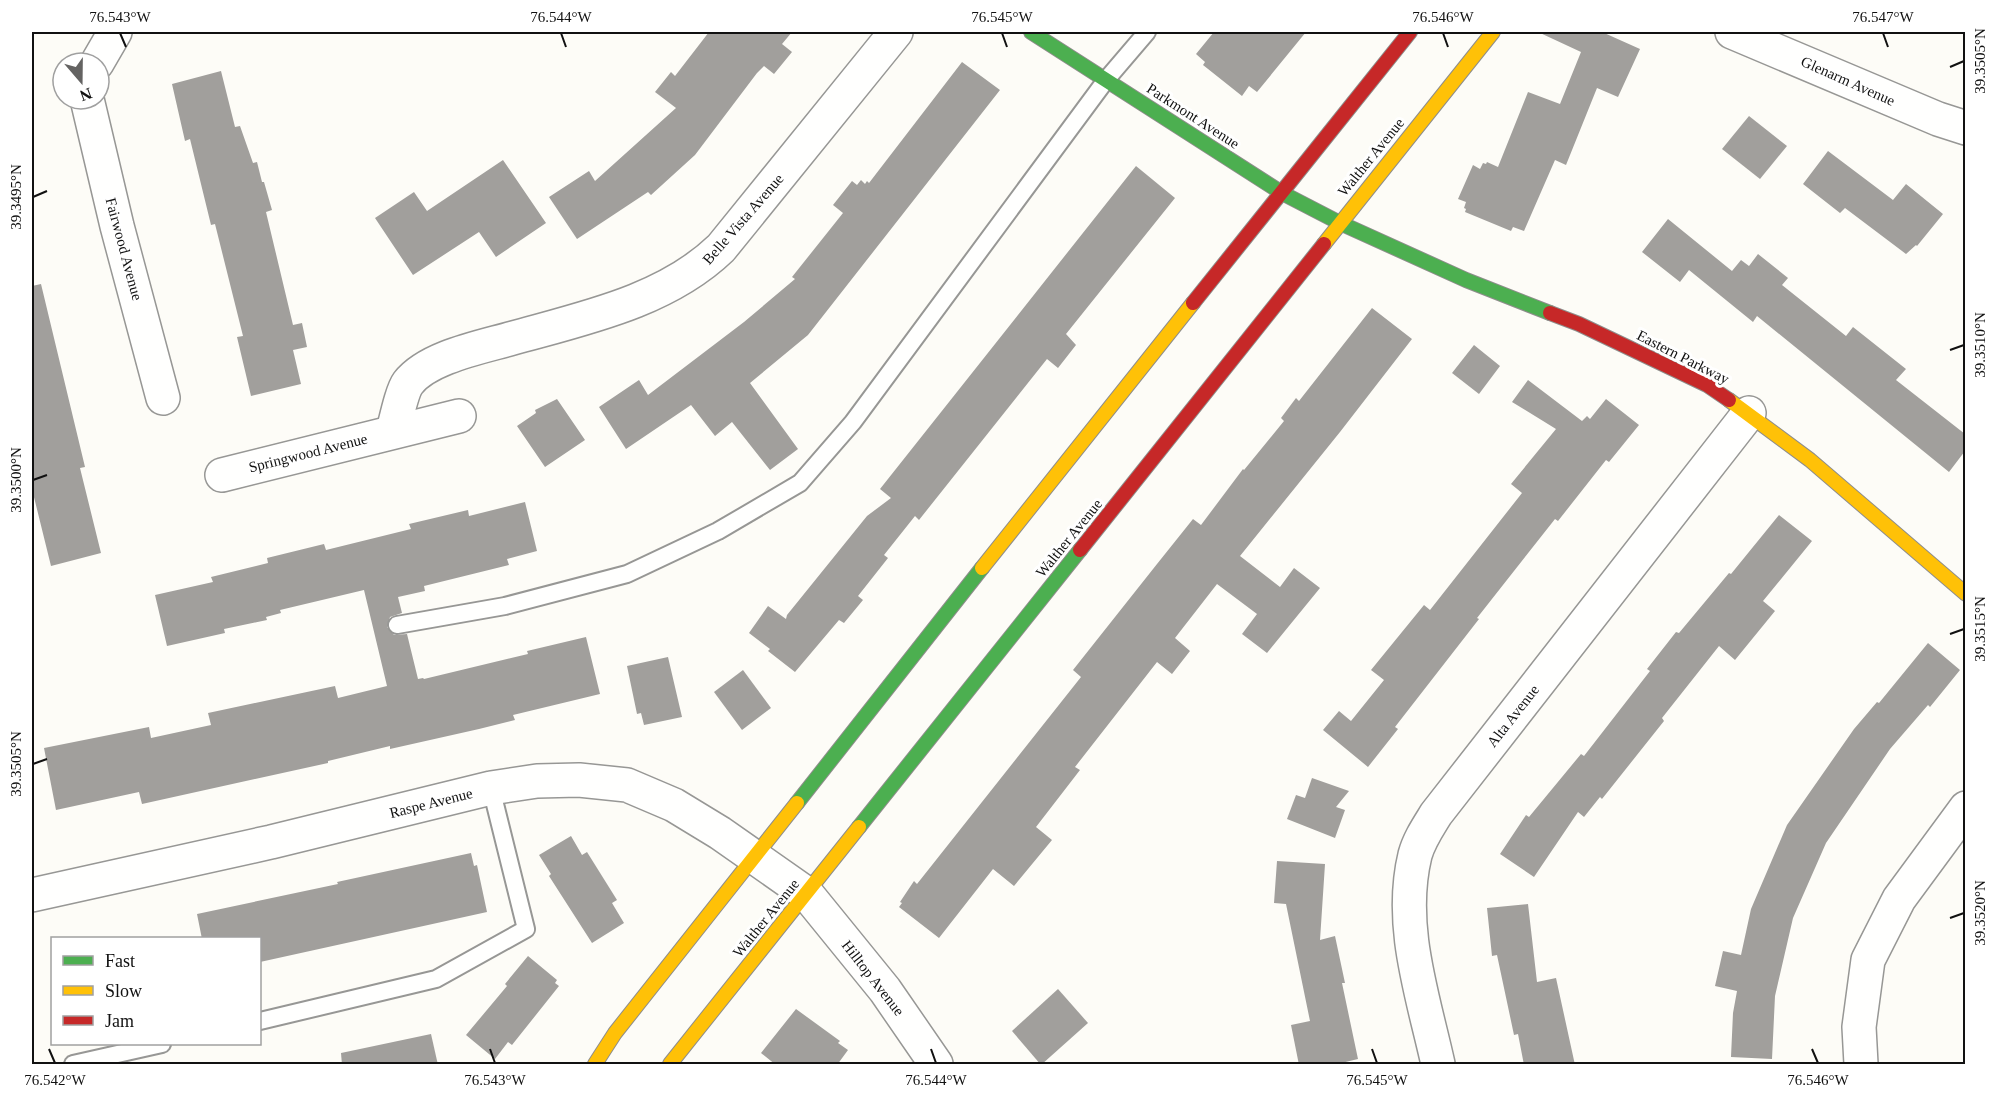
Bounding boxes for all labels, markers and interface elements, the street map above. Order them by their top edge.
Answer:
text: 76.543°W [89,9,152,25]
text: 76.544°W [530,9,593,25]
text: 76.545°W [971,9,1034,25]
text: 76.546°W [1412,9,1475,25]
text: 76.547°W [1852,9,1915,25]
text: 39.3505°N [1972,28,1988,94]
north arrow [51,51,111,111]
street label: Glenarm Avenue [1799,53,1898,109]
street label: Parkmont Avenue [1144,80,1242,152]
text: N [77,85,94,105]
street label: Walther Avenue [1335,115,1408,199]
text: 39.3495°N [8,164,24,230]
street label: Belle Vista Avenue [699,170,787,267]
street label: Fairwood Avenue [103,196,146,303]
text: 39.3510°N [1972,312,1988,378]
street label: Eastern Parkway [1634,327,1732,387]
street label: Springwood Avenue [247,430,369,475]
text: 39.3500°N [8,447,24,513]
street label: Walther Avenue [1033,496,1106,580]
text: 39.3515°N [1972,596,1988,662]
street label: Alta Avenue [1484,682,1542,750]
text: 39.3505°N [8,731,24,797]
street label: Raspe Avenue [388,785,475,821]
street label: Walther Avenue [730,876,803,960]
text: 39.3520°N [1972,880,1988,946]
legend [51,937,261,1045]
street label: Hilltop Avenue [839,937,908,1019]
text: Fast [105,951,135,971]
text: Slow [105,981,142,1001]
text: Jam [105,1011,134,1031]
text: 76.542°W [24,1072,87,1088]
text: 76.543°W [464,1072,527,1088]
text: 76.544°W [905,1072,968,1088]
text: 76.545°W [1346,1072,1409,1088]
text: 76.546°W [1787,1072,1850,1088]

